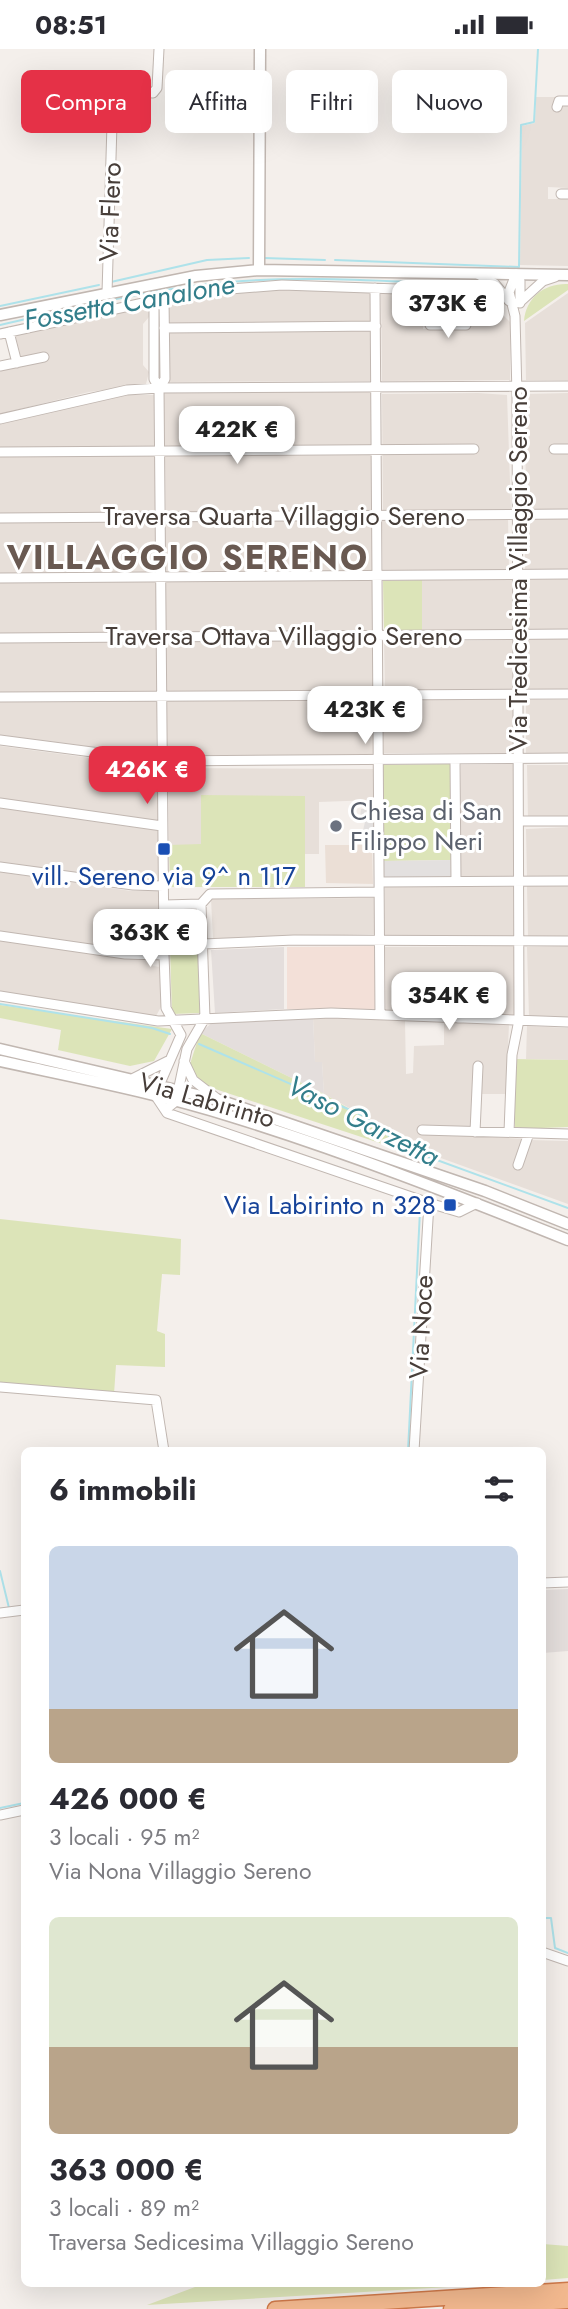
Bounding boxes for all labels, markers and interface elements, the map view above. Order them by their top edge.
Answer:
text: 08:51 [35,6,107,44]
chip: Compra [21,70,151,133]
chip: Affitta [165,70,272,133]
chip: Filtri [286,70,378,133]
chip: Nuovo [392,70,507,133]
street label: Via Flero [89,162,131,262]
water label: Fossetta Canalone [20,263,238,341]
pin: 373K € [391,281,505,340]
text: 373K € [408,286,488,320]
street label: Via Tredicesima Villaggio Sereno [499,386,537,752]
pin: 422K € [180,407,294,466]
text: 422K € [195,412,279,446]
street label: Traversa Quarta Villaggio Sereno [103,497,465,535]
district label: VILLAGGIO SERENO [6,534,369,581]
street label: Traversa Ottava Villaggio Sereno [106,617,462,655]
pin: 423K € [308,687,422,746]
text: 423K € [323,692,407,726]
pin: 426K € [90,747,204,806]
text: 426K € [105,752,189,786]
place label: Chiesa di San Filippo Neri [350,792,502,860]
marker: Chiesa di San Filippo Neri [328,818,344,834]
marker: vill. Sereno via 9^ n 117 [156,841,172,857]
place label: vill. Sereno via 9^ n 117 [32,857,296,895]
pin: 363K € [93,909,207,969]
text: 363K € [109,915,191,949]
pin: 354K € [392,972,506,1032]
text: 354K € [407,978,491,1012]
street label: Via Labirinto [135,1062,279,1138]
water label: Vaso Garzetta [280,1065,447,1177]
place label: Via Labirinto n 328 [224,1186,436,1224]
marker: Via Labirinto n 328 [442,1197,458,1213]
street label: Via Noce [399,1274,443,1380]
text: 6 immobili [49,1468,196,1511]
icon: filters [480,1470,518,1508]
icon: home [221,1591,347,1717]
text: 426 000 € [49,1777,207,1820]
text: 3 locali · 95 m² [49,1820,199,1854]
text: Via Nona Villaggio Sereno [49,1854,311,1888]
icon: home [221,1962,347,2088]
text: 363 000 € [49,2148,204,2191]
text: 3 locali · 89 m² [49,2191,199,2225]
text: Traversa Sedicesima Villaggio Sereno [49,2225,414,2259]

